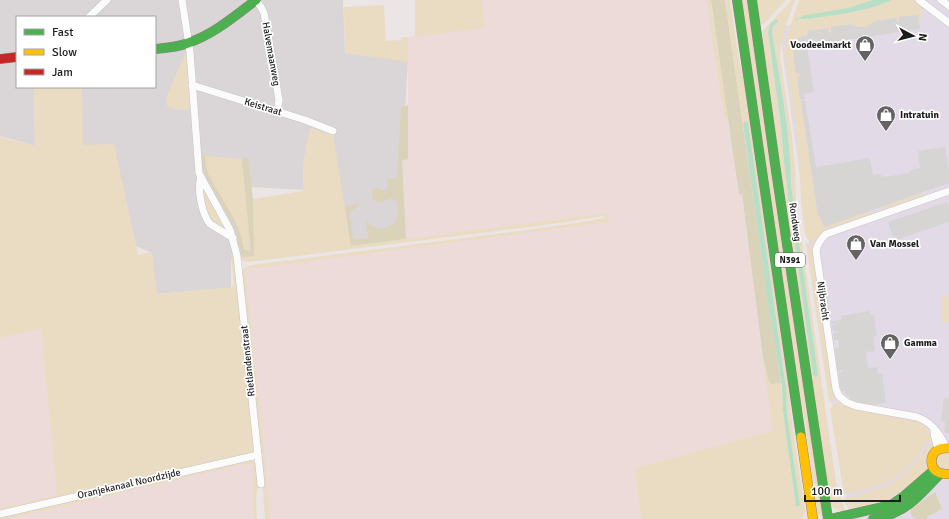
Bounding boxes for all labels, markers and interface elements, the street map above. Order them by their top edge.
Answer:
legend [16,16,156,88]
north arrow [893,16,933,56]
street label: Halvemaanweg [259,21,283,87]
text: Fast [52,25,73,40]
text: N [916,33,929,42]
shop icon: Voodeelmarkt [854,34,876,62]
place label: Voodeelmarkt [790,39,851,51]
text: Slow [52,45,77,60]
text: Jam [52,65,73,80]
street label: Keistraat [243,96,284,119]
shop icon: Intratuin [875,104,897,132]
place label: Intratuin [900,109,940,121]
street label: Rondweg [786,202,804,242]
shop icon: Van Mossel [845,233,867,261]
place label: Van Mossel [870,238,919,250]
road number: N391 [775,253,805,267]
street label: Nijbracht [814,280,832,322]
street label: Rietlandenstraat [238,324,258,397]
shop icon: Gamma [879,332,901,360]
place label: Gamma [904,337,937,349]
street label: Oranjekanaal Noordzijde [76,466,182,502]
scale bar [805,477,900,503]
text: 100 m [811,484,843,499]

